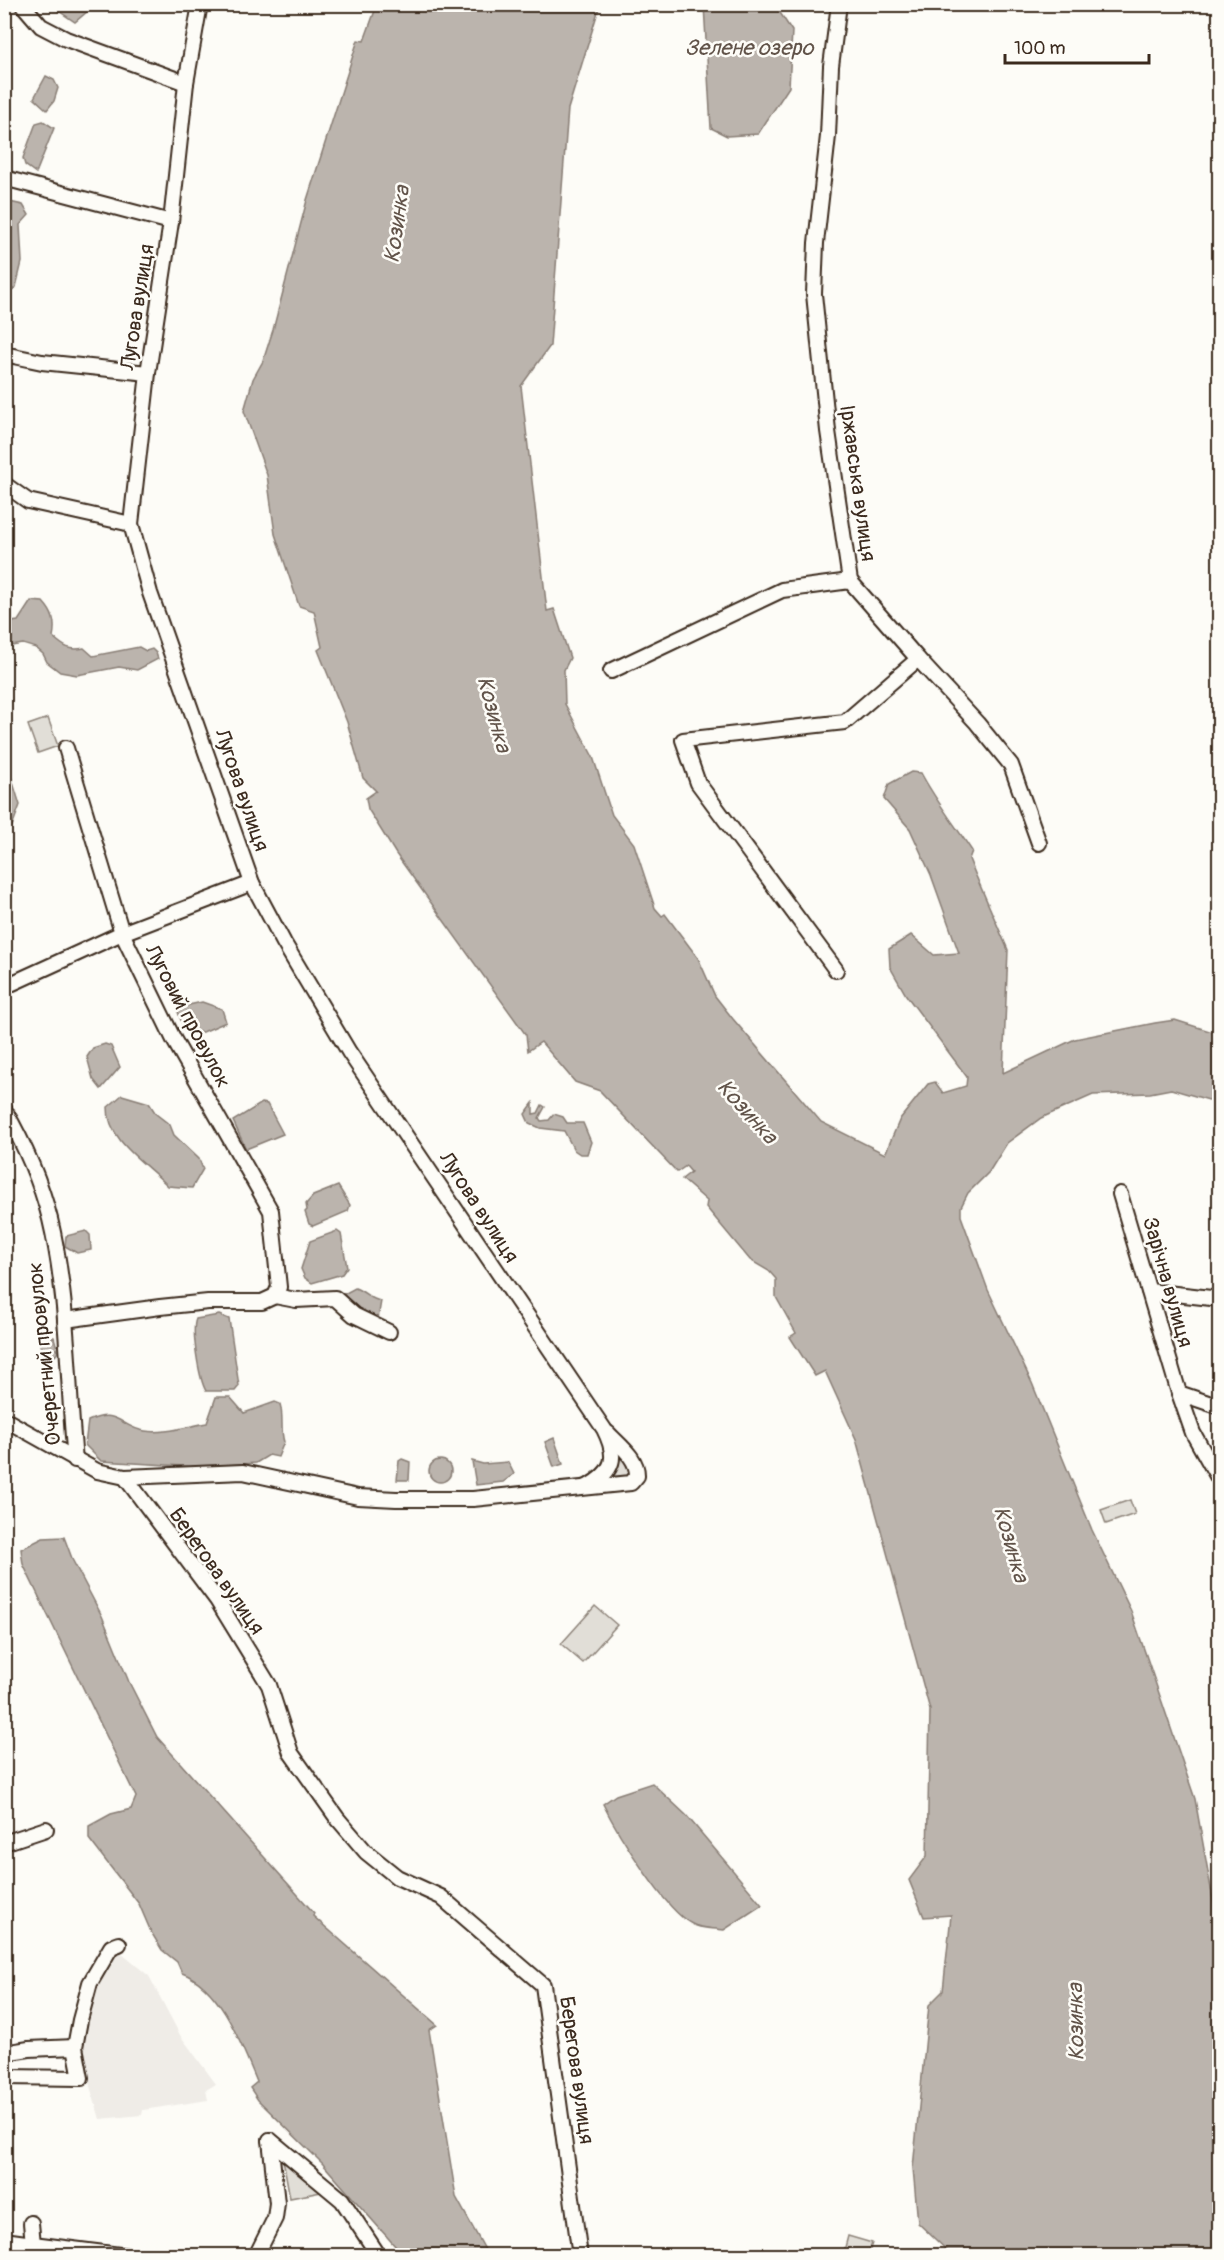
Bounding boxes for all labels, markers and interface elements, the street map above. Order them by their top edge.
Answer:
scale bar [1005,27,1149,65]
water label: Зелене озеро [685,34,815,62]
text: 100 m [1014,37,1066,60]
water label: Козинка [378,182,416,264]
street label: Лугова вулиця [114,242,161,373]
street label: Іржавська вулиця [833,403,882,563]
water label: Козинка [470,673,518,757]
street label: Лугова вулиця [208,725,275,855]
street label: Луговий провулок [138,939,237,1093]
water label: Козинка [711,1074,785,1151]
street label: Лугова вулиця [432,1146,525,1268]
street label: Зарічна вулиця [1136,1214,1199,1350]
street label: Очеретний провулок [21,1261,68,1447]
street label: Берегова вулиця [163,1502,270,1640]
water label: Козинка [987,1503,1036,1587]
water label: Козинка [1061,1981,1091,2061]
street label: Берегова вулиця [553,1994,600,2146]

